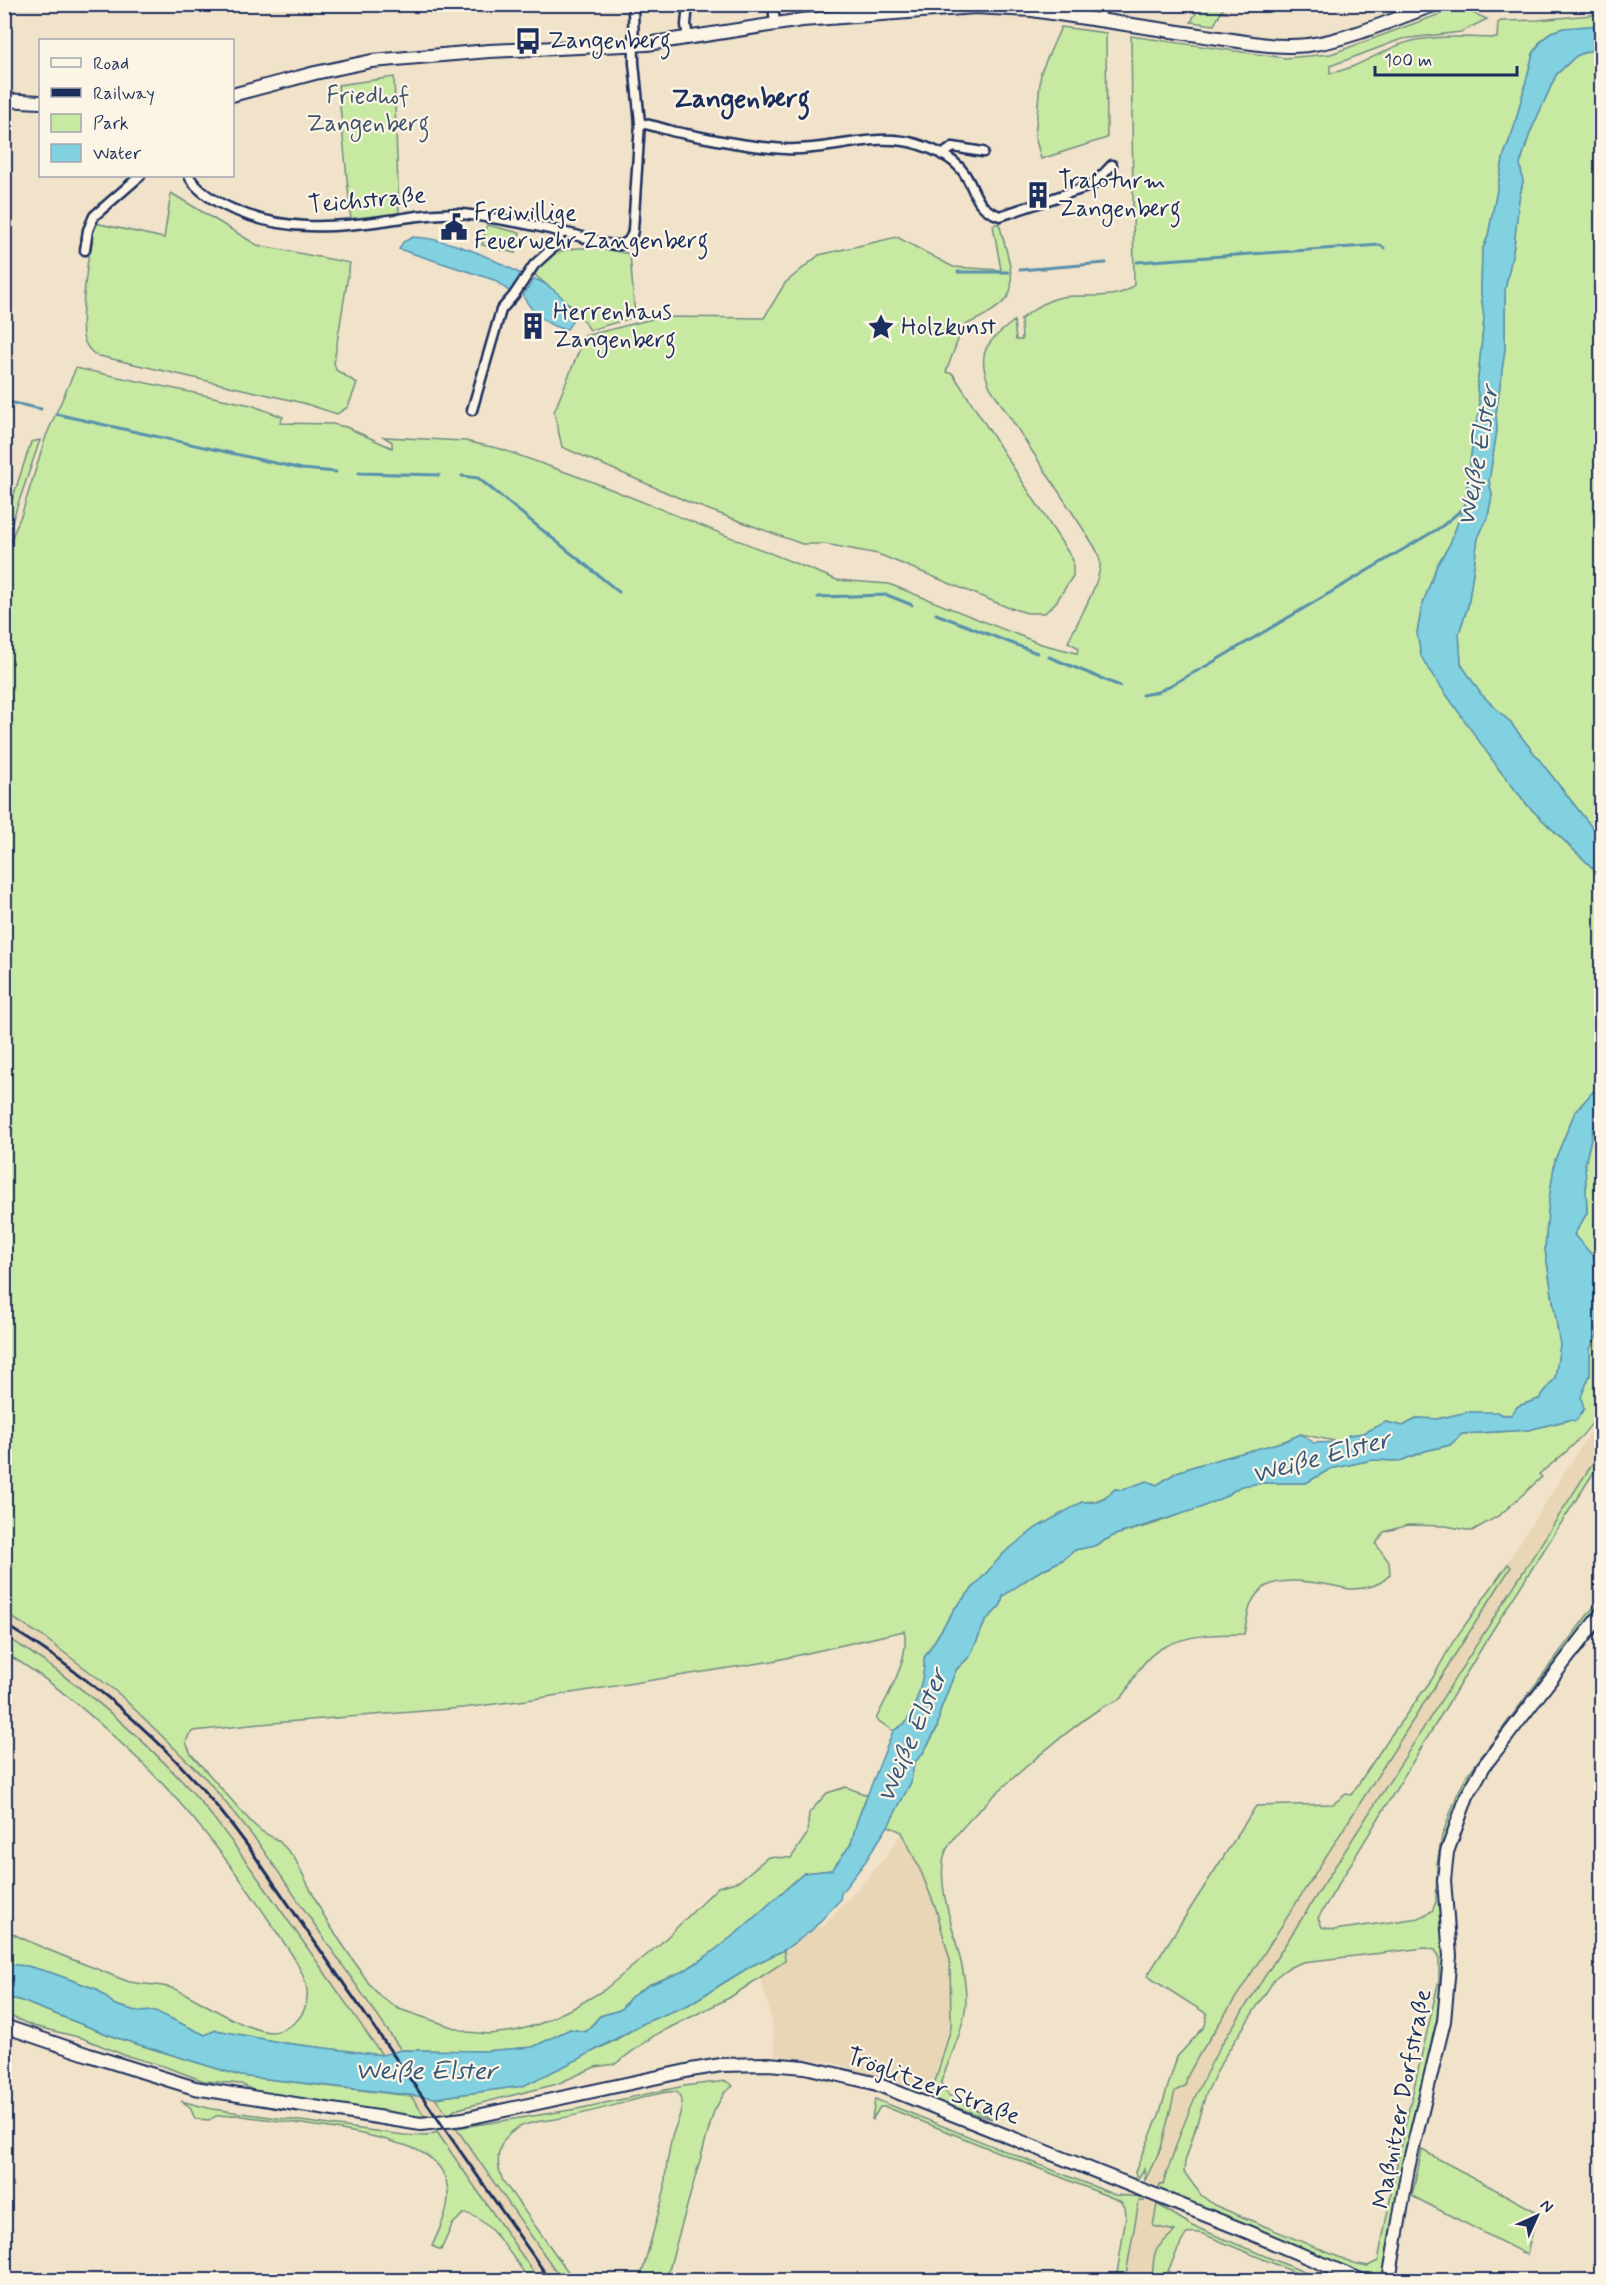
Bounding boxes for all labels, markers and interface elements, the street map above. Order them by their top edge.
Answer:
bus stop icon: Zangenberg [513,26,543,56]
place label: Zangenberg [548,26,671,60]
legend [39,39,234,177]
scale bar [1375,39,1518,77]
text: 100 m [1384,49,1432,73]
text: Road [93,52,129,76]
park label: Friedhof Zangenberg [306,81,430,143]
text: Railway [93,82,155,106]
district label: Zangenberg [672,82,810,120]
text: Park [93,112,129,136]
text: Water [93,142,142,166]
place label: Trafoturm Zangenberg [1058,166,1181,228]
street label: Teichstraße [307,180,427,222]
building icon: Trafoturm Zangenberg [1023,180,1053,210]
place label: Freiwillige Feuerwehr Zangenberg [474,198,708,260]
public building icon: Freiwillige Feuerwehr Zangenberg [439,212,469,242]
place label: Herrenhaus Zangenberg [553,297,676,359]
building icon: Herrenhaus Zangenberg [518,311,548,341]
place icon: Holzkunst [866,312,896,342]
place label: Holzkunst [901,312,996,343]
water label: Weiße Elster [1450,380,1509,529]
water label: Weiße Elster [1248,1422,1397,1493]
water label: Weiße Elster [870,1661,958,1808]
street label: Maßnitzer Dorfstraße [1367,1986,1440,2211]
street label: Tröglitzer Straße [842,2041,1024,2133]
water label: Weiße Elster [355,2055,500,2089]
north arrow [1507,2186,1567,2246]
text: N [1535,2195,1558,2218]

